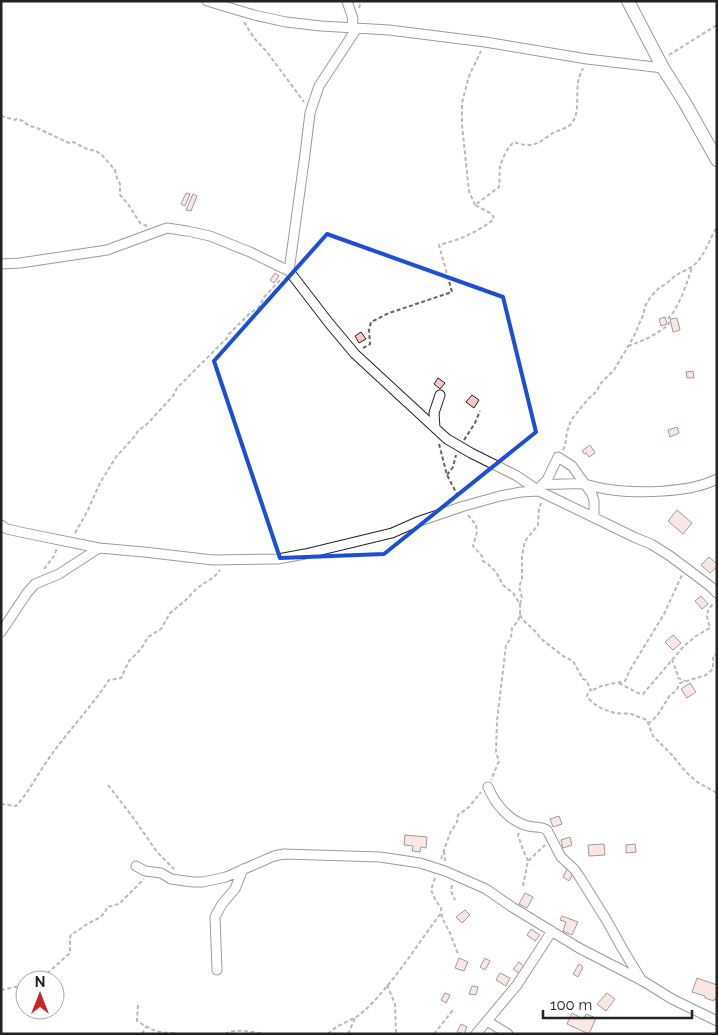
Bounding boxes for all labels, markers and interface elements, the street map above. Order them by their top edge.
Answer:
north arrow [15,970,65,1020]
text: N [35,974,45,990]
scale bar [543,988,692,1020]
text: 100 m [550,996,592,1014]

